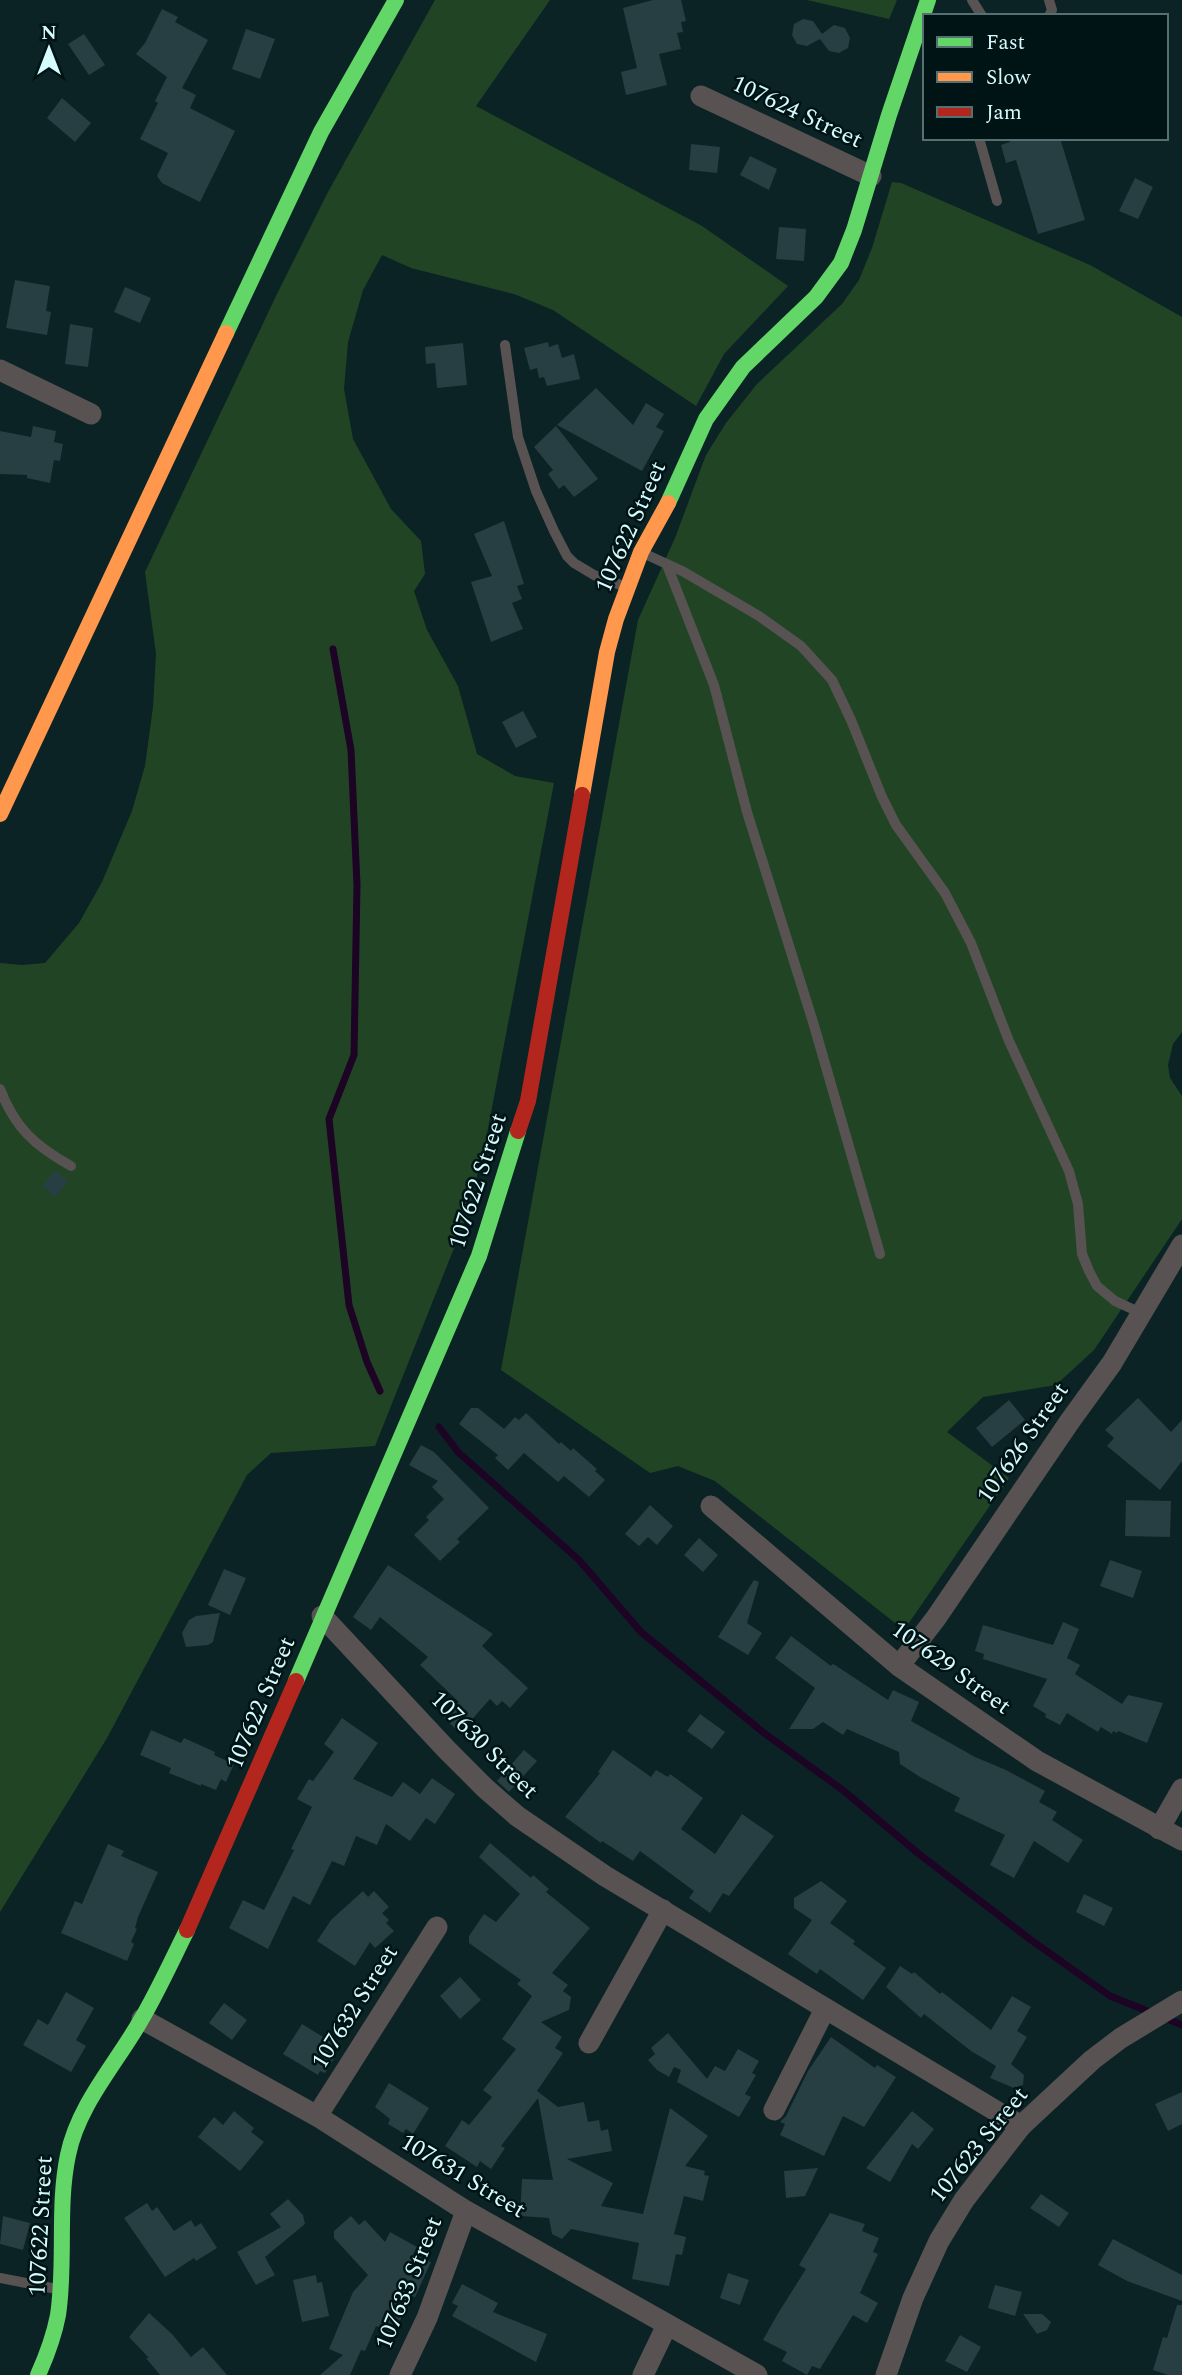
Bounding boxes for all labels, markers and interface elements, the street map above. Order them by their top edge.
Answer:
north arrow [14,14,84,84]
legend [923,14,1168,140]
text: N [41,19,57,48]
text: Fast [986,27,1025,59]
text: Slow [986,62,1032,94]
street label: 107624 Street [726,66,868,158]
text: Jam [986,97,1022,129]
street label: 107622 Street [586,455,676,599]
street label: 107622 Street [439,1108,517,1254]
street label: 107626 Street [968,1375,1078,1511]
street label: 107629 Street [883,1612,1019,1724]
street label: 107622 Street [217,1631,305,1775]
street label: 107630 Street [421,1682,547,1808]
street label: 107632 Street [302,1938,408,2076]
street label: 107623 Street [921,2079,1037,2211]
street label: 107631 Street [393,2124,533,2228]
street label: 107622 Street [19,2155,63,2297]
street label: 107633 Street [366,2211,452,2355]

